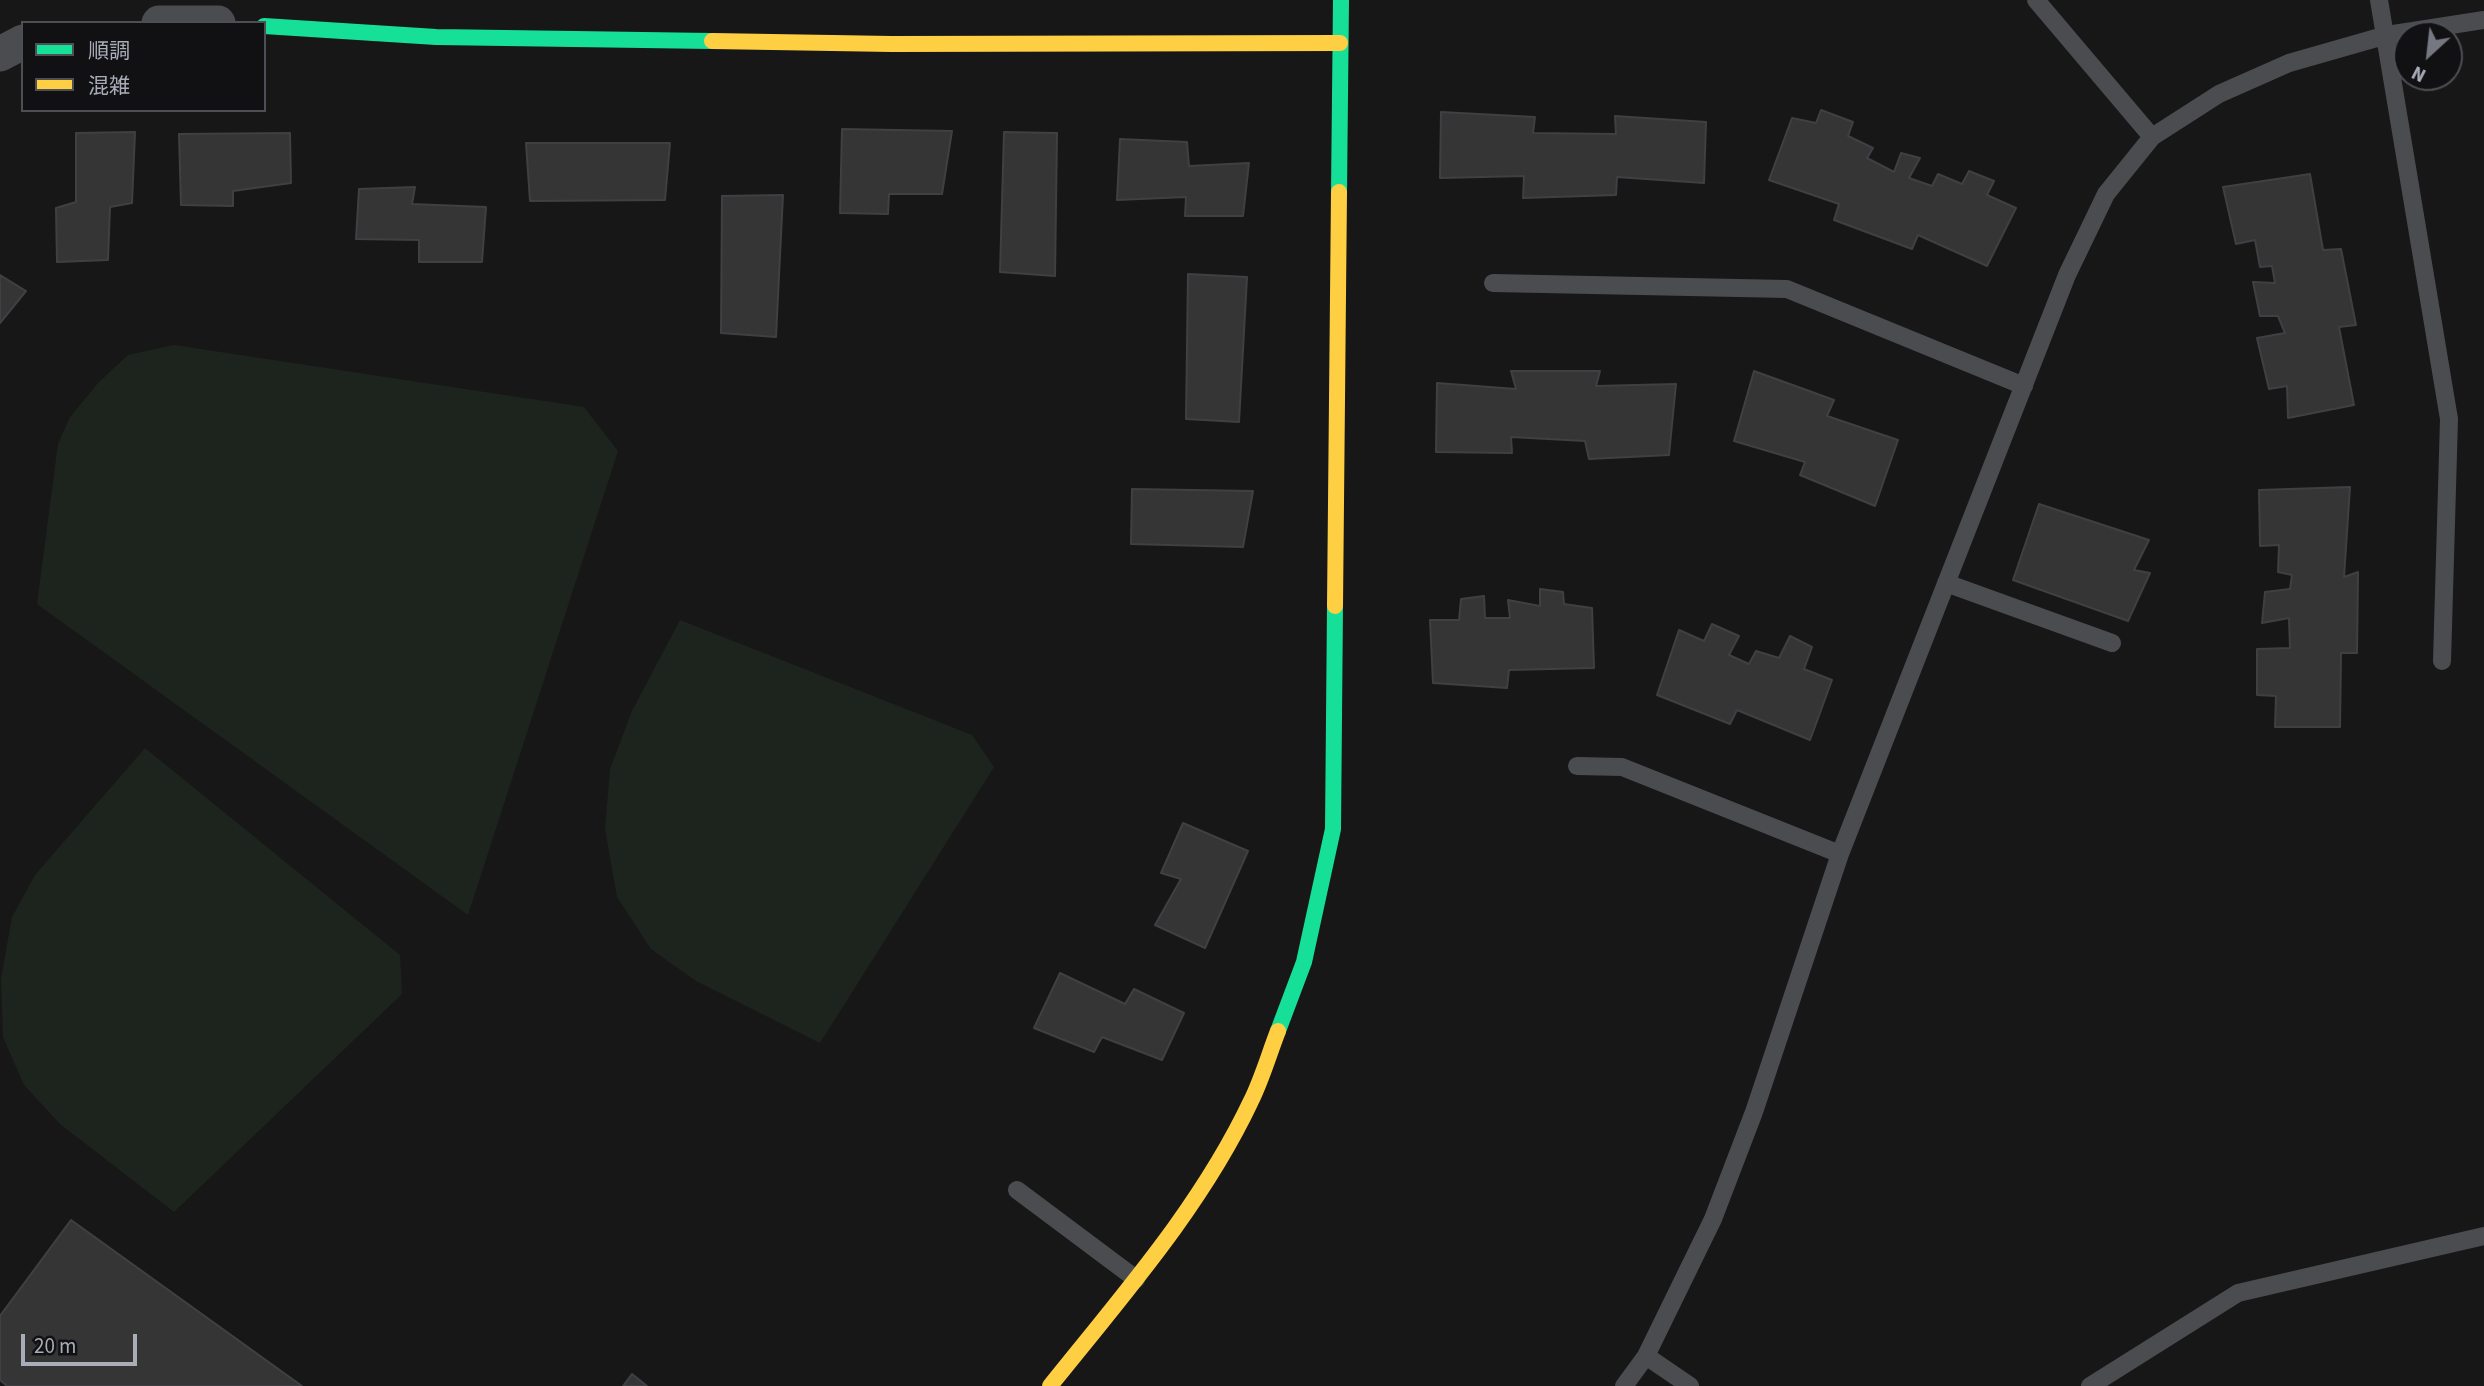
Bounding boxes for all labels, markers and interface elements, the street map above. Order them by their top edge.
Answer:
legend [21,21,266,112]
north arrow [2393,21,2463,91]
text: 順調 [88,36,130,66]
text: N [2407,58,2431,88]
text: 混雑 [88,71,130,101]
scale bar [24,1320,140,1364]
text: 20 m [34,1331,76,1361]

